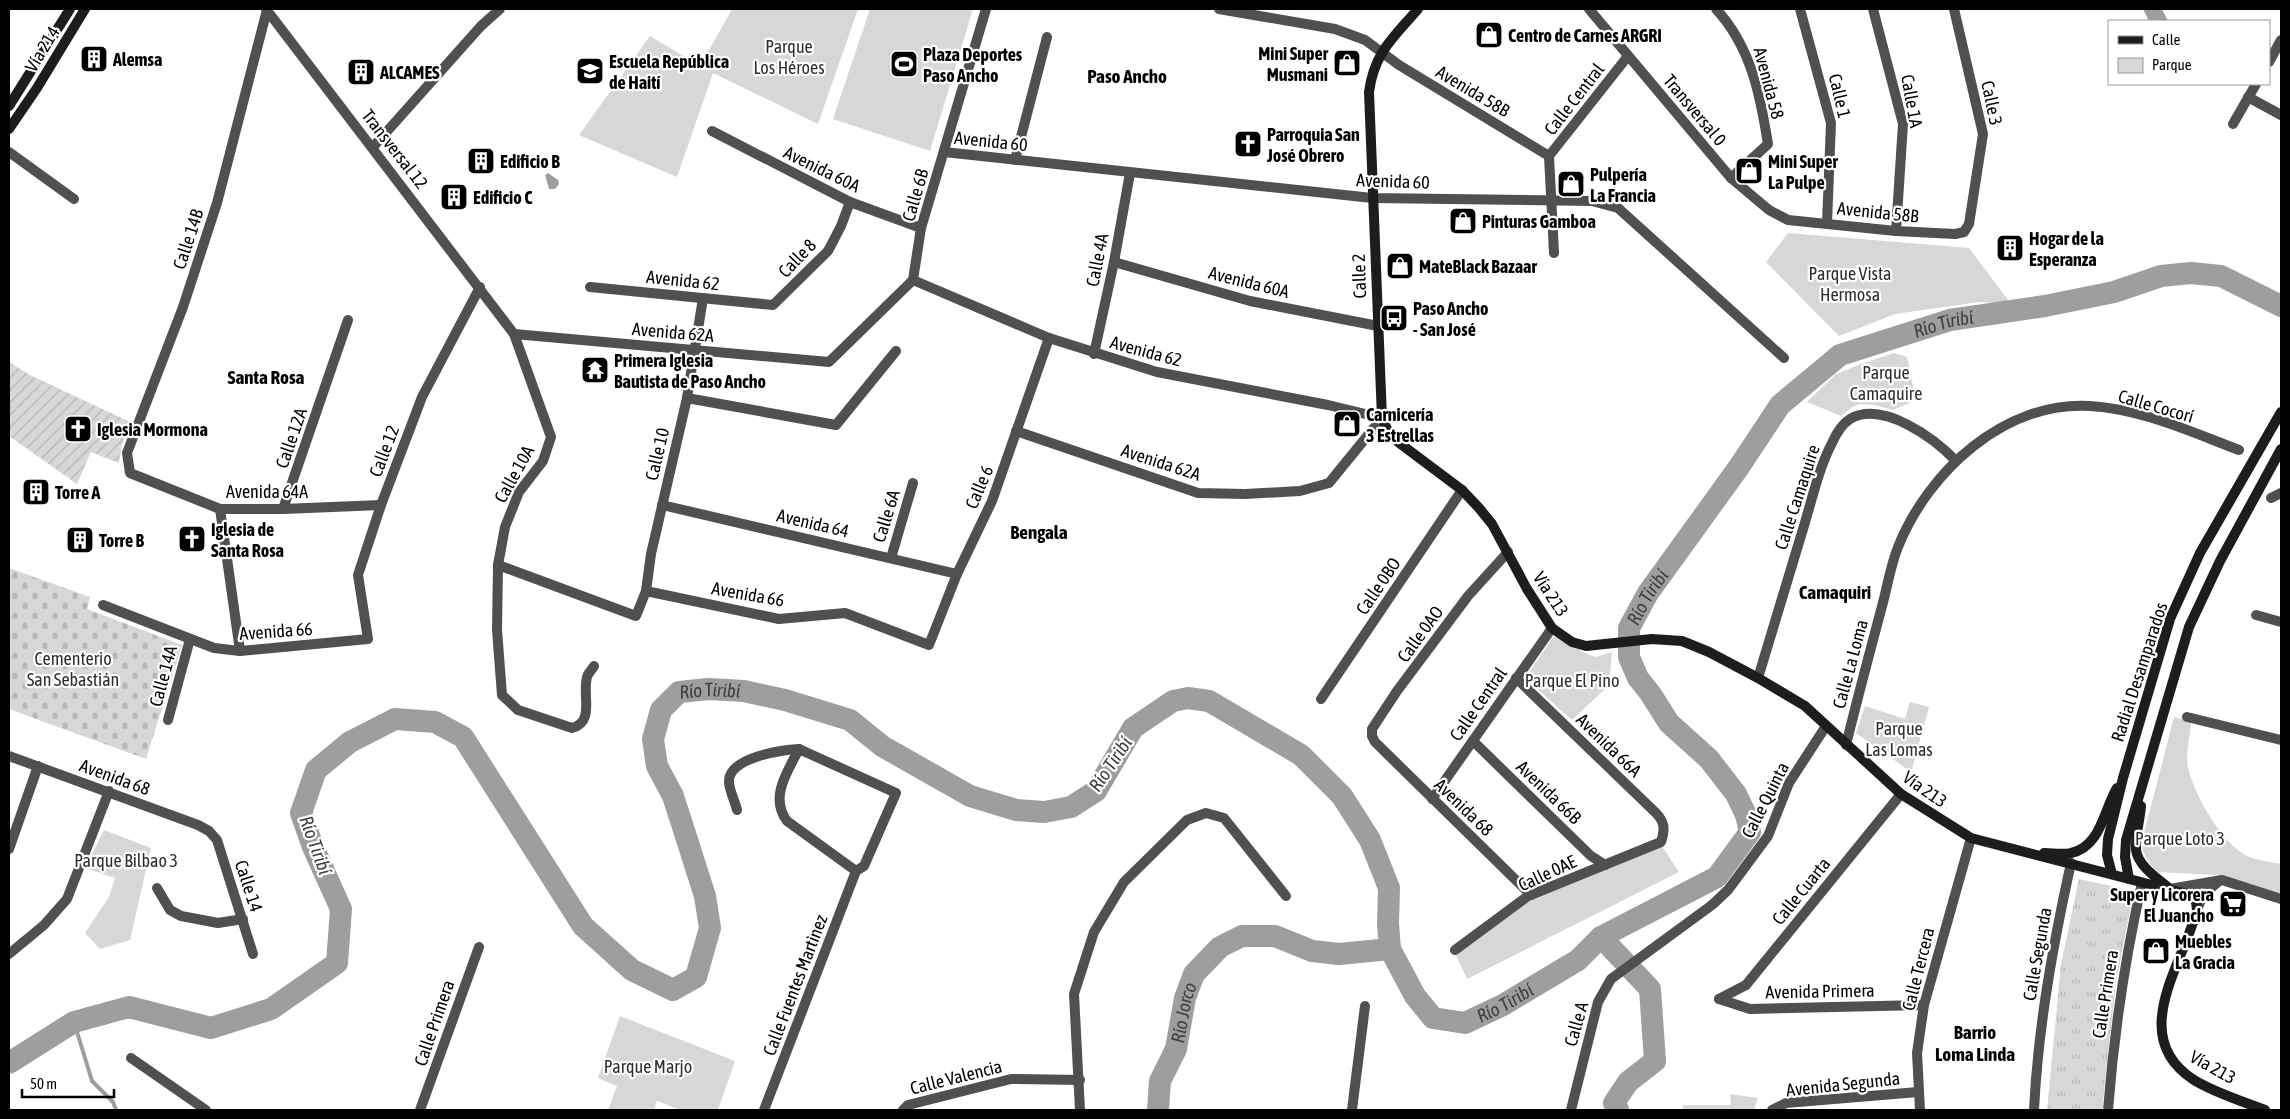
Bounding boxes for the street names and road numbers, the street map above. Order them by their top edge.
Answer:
street label: Vía 214 [20,23,64,75]
street label: Avenida 58 [1749,45,1789,121]
street label: Calle Central [1540,59,1609,139]
street label: Avenida 58B [1432,61,1514,121]
street label: Transversal 0 [1659,70,1731,150]
street label: Calle 1 [1825,72,1855,120]
street label: Calle 1A [1897,73,1927,129]
street label: Calle 3 [1977,79,2007,127]
street label: Transversal 12 [358,105,432,193]
street label: Avenida 60 [953,127,1029,155]
street label: Avenida 60A [780,142,864,197]
street label: Calle 6B [898,166,933,224]
street label: Avenida 60 [1356,169,1430,193]
street label: Avenida 58B [1836,197,1920,227]
street label: Calle 14B [168,206,208,272]
street label: Calle 4A [1082,231,1112,288]
street label: Calle 8 [774,235,820,281]
street label: Calle 2 [1348,253,1370,299]
street label: Avenida 60A [1207,262,1292,302]
street label: Avenida 62 [645,266,721,294]
street label: Avenida 62A [631,318,715,346]
street label: Avenida 62 [1108,331,1184,371]
street label: Calle Cocorí [2116,385,2196,427]
street label: Calle 12A [271,405,311,471]
street label: Calle 12 [365,422,403,480]
street label: Calle 10 [641,426,673,482]
street label: Avenida 62A [1119,439,1204,485]
street label: Calle 10A [490,442,538,506]
street label: Calle Camaquire [1770,442,1824,552]
street label: Calle 6 [961,462,997,512]
street label: Avenida 64A [226,481,308,502]
street label: Calle 6A [868,487,904,545]
street label: Avenida 64 [775,505,851,541]
street label: Calle 0BO [1351,554,1405,618]
street label: Vía 213 [1529,568,1573,620]
street label: Avenida 66 [710,577,786,611]
street label: Radial Desamparados [2107,600,2171,744]
street label: Calle 0AO [1393,602,1447,666]
street label: Calle La Loma [1828,617,1872,711]
street label: Avenida 66 [239,618,313,644]
street label: Calle 14A [145,643,181,709]
street label: Calle Central [1445,663,1511,745]
street label: Avenida 66A [1572,709,1646,781]
street label: Avenida 68 [77,755,153,799]
street label: Avenida 66B [1512,756,1586,828]
street label: Calle Quinta [1737,759,1793,841]
street label: Vía 213 [1899,766,1951,812]
street label: Avenida 68 [1430,774,1498,840]
street label: Calle 0AE [1515,850,1580,895]
street label: Calle Cuarta [1768,853,1834,929]
street label: Calle 14 [231,857,267,915]
street label: Calle Segunda [2018,906,2056,1002]
street label: Calle Fuentes Martìnez [758,911,832,1059]
street label: Calle Tercera [1898,925,1938,1013]
street label: Calle Primera [2088,948,2122,1040]
street label: Calle Primera [410,977,458,1069]
street label: Avenida Primera [1765,980,1875,1002]
street label: Calle A [1560,999,1592,1049]
street label: Vía 213 [2186,1046,2240,1088]
street label: Calle Valencia [908,1055,1004,1099]
street label: Avenida Segunda [1785,1068,1901,1100]

